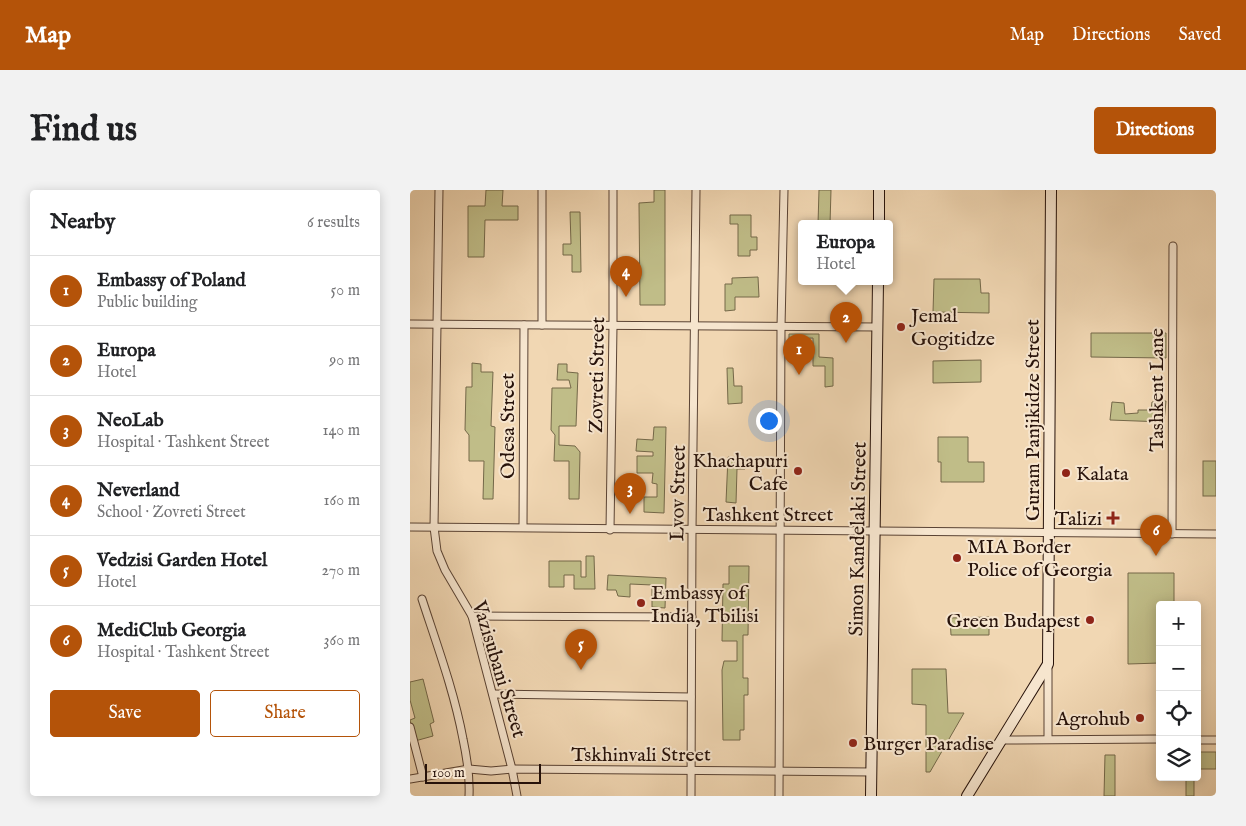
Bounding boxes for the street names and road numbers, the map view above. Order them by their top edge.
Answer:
street label: Zovreti Street [584,317,611,433]
street label: Guram Panjikidze Street [1021,319,1046,521]
street label: Tashkent Lane [1145,328,1170,452]
street label: Odesa Street [496,373,521,479]
street label: Simon Kandelaki Street [844,441,873,637]
street label: Lvov Street [665,445,692,541]
street label: Tashkent Street [703,503,833,528]
street label: Vazisubani Street [466,597,531,741]
street label: Tskhinvali Street [571,743,711,768]

